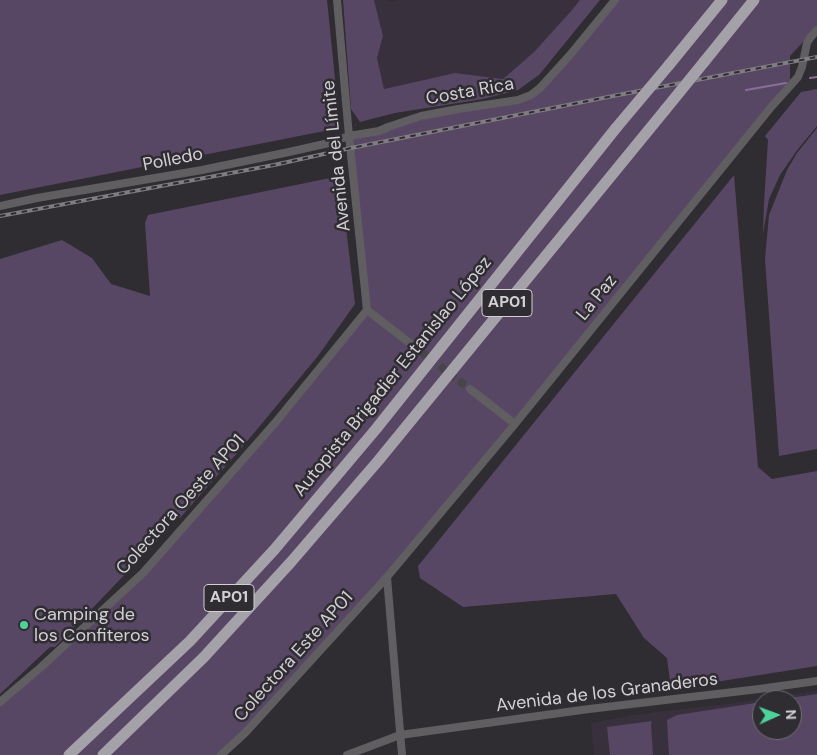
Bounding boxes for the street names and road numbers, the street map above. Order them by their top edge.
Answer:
street label: Costa Rica [424,74,516,110]
street label: Avenida del Límite [318,79,356,233]
street label: Polledo [141,144,205,176]
street label: Autopista Brigadier Estanislao López [289,253,497,501]
street label: La Paz [572,271,622,325]
road number: AP01 [482,290,532,316]
street label: Colectora Oeste AP01 [112,430,250,580]
road number: AP01 [204,584,254,612]
street label: Colectora Este AP01 [230,588,358,726]
street label: Avenida de los Granaderos [495,669,719,717]

